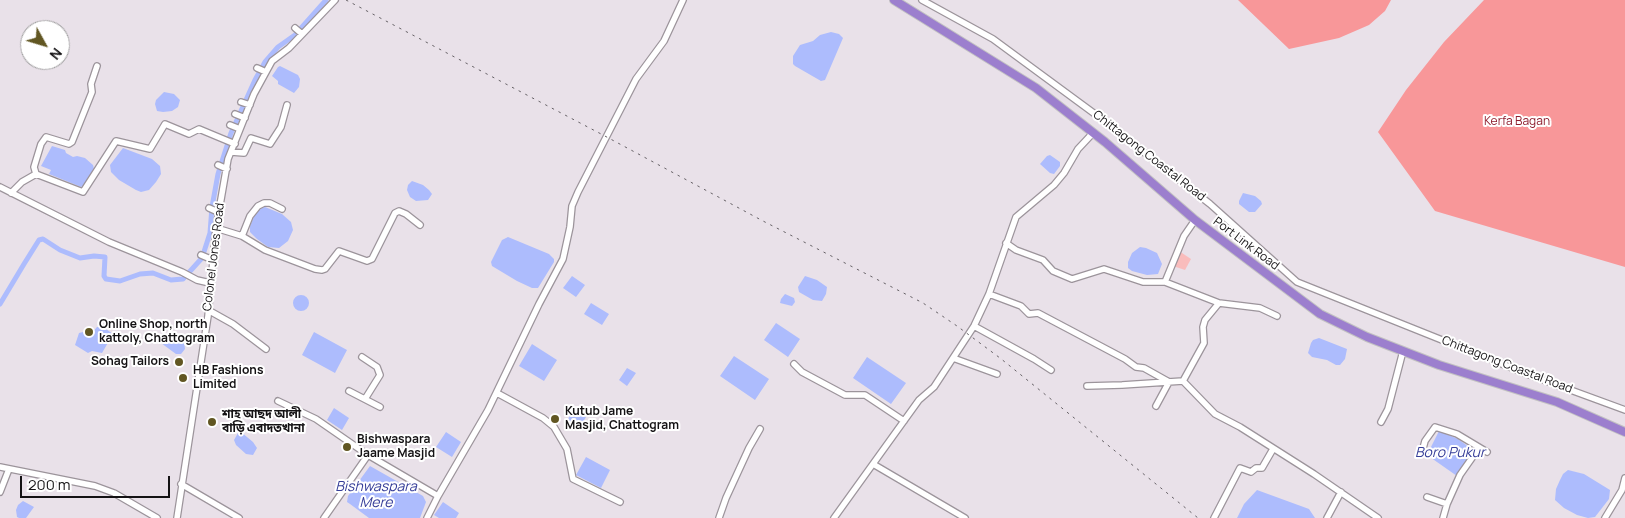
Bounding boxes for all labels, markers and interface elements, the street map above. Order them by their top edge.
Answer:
north arrow [20,20,70,70]
text: N [46,44,67,64]
street label: Chittagong Coastal Road [1090,108,1208,204]
park label: Kerfa Bagan [1484,115,1550,129]
street label: Colonel Jones Road [200,202,228,312]
street label: Port Link Road [1210,215,1282,273]
place label: Online Shop, north kattoly, Chattogram [99,318,215,346]
marker: Online Shop, north kattoly, Chattogram [83,326,95,338]
street label: Chittagong Coastal Road [1440,333,1574,397]
place label: Sohag Tailors [91,355,169,369]
marker: Sohag Tailors [173,356,185,368]
place label: HB Fashions Limited [193,364,263,392]
marker: HB Fashions Limited [177,372,189,384]
place label: Kutub Jame Masjid, Chattogram [565,405,679,433]
place label: শাহ আছদ আলী বাড়ি এবাদতখানা [222,408,305,436]
marker: Kutub Jame Masjid, Chattogram [549,413,561,425]
marker: শাহ আছদ আলী বাড়ি এবাদতখানা [206,416,218,428]
place label: Bishwaspara Jaame Masjid [357,433,435,461]
marker: Bishwaspara Jaame Masjid [341,441,353,453]
water label: Boro Pukur [1415,445,1485,461]
scale bar [22,466,172,498]
text: 200 m [28,474,71,495]
water label: Bishwaspara Mere [335,479,417,512]

